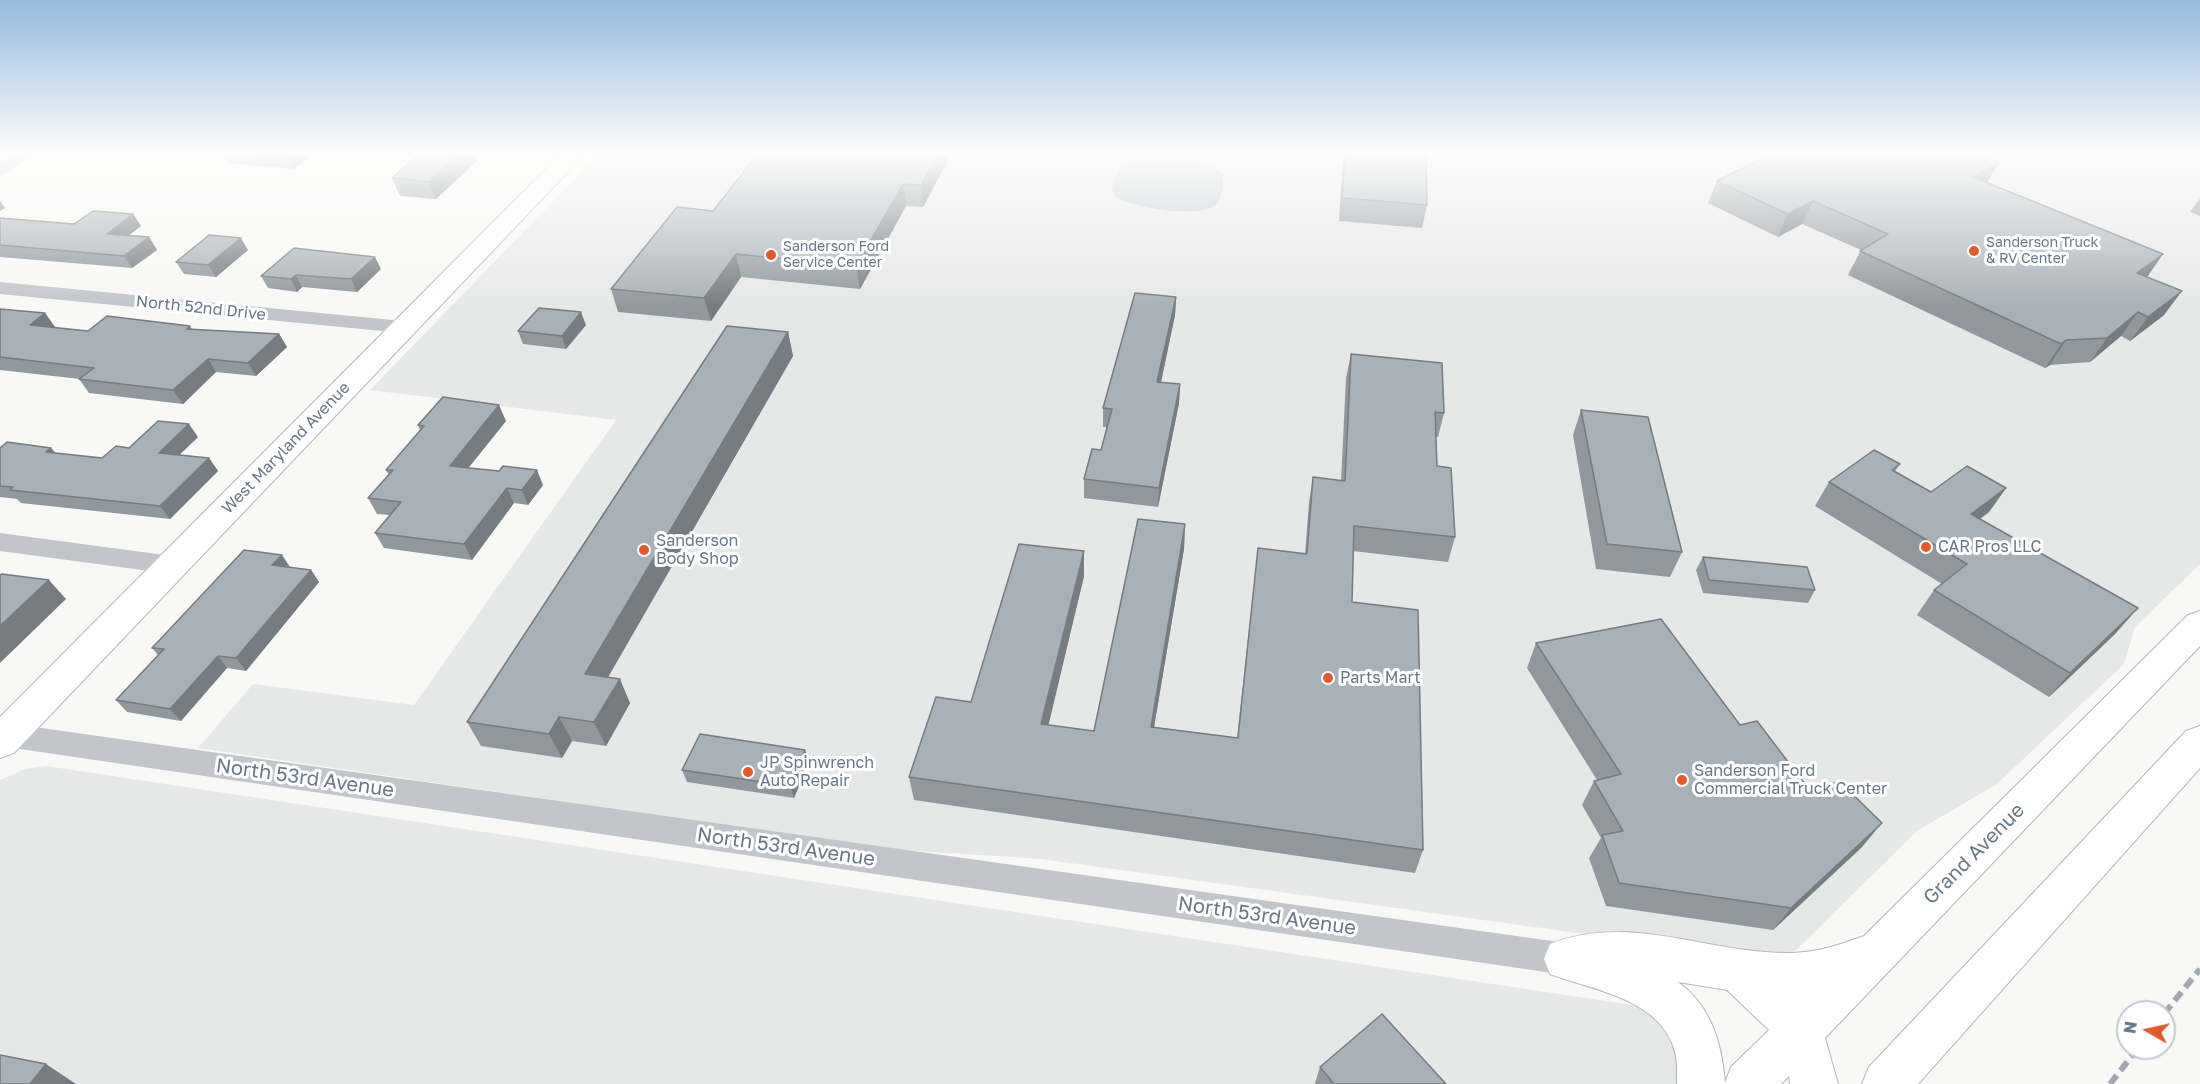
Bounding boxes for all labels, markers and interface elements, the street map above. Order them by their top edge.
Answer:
place label: Sanderson Truck & RV Center [1986,235,2098,268]
place label: Sanderson Ford Service Center [783,239,889,272]
marker: Sanderson Truck & RV Center [1967,244,1981,258]
marker: Sanderson Ford Service Center [764,248,778,262]
street label: North 52nd Drive [135,292,267,324]
street label: West Maryland Avenue [218,378,354,518]
place label: Sanderson Body Shop [656,531,739,569]
place label: CAR Pros LLC [1938,537,2041,557]
marker: CAR Pros LLC [1919,540,1933,554]
marker: Sanderson Body Shop [637,543,651,557]
place label: Parts Mart [1340,668,1421,688]
marker: Parts Mart [1321,671,1335,685]
place label: JP Spinwrench Auto Repair [760,753,874,791]
street label: North 53rd Avenue [214,754,396,802]
place label: Sanderson Ford Commercial Truck Center [1694,761,1887,799]
marker: JP Spinwrench Auto Repair [741,765,755,779]
marker: Sanderson Ford Commercial Truck Center [1675,773,1689,787]
street label: Grand Avenue [1918,798,2030,910]
street label: North 53rd Avenue [695,823,877,871]
street label: North 53rd Avenue [1176,892,1358,940]
north arrow [2116,1000,2176,1060]
text: N [2119,1020,2141,1035]

